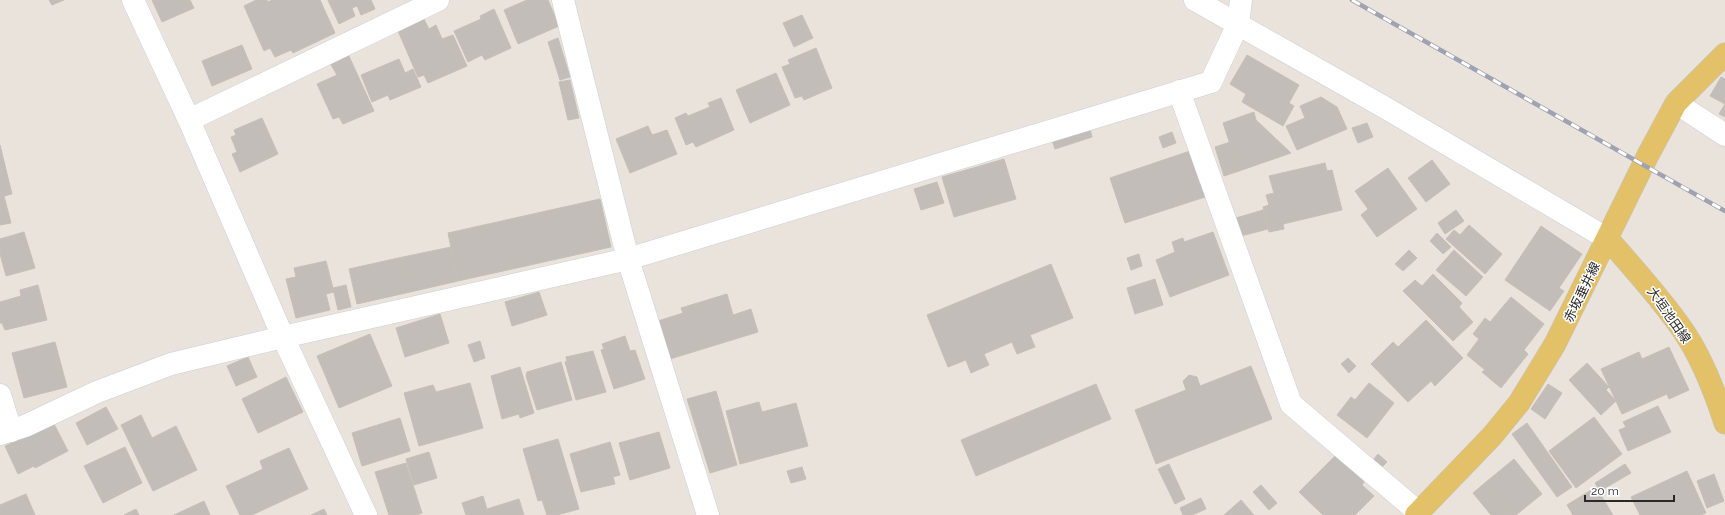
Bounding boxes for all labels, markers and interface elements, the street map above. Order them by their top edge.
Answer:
street label: 赤坂垂井線 [1561,259,1603,325]
street label: 大垣池田線 [1644,284,1694,346]
scale bar [1585,477,1674,503]
text: 20 m [1591,484,1619,498]

